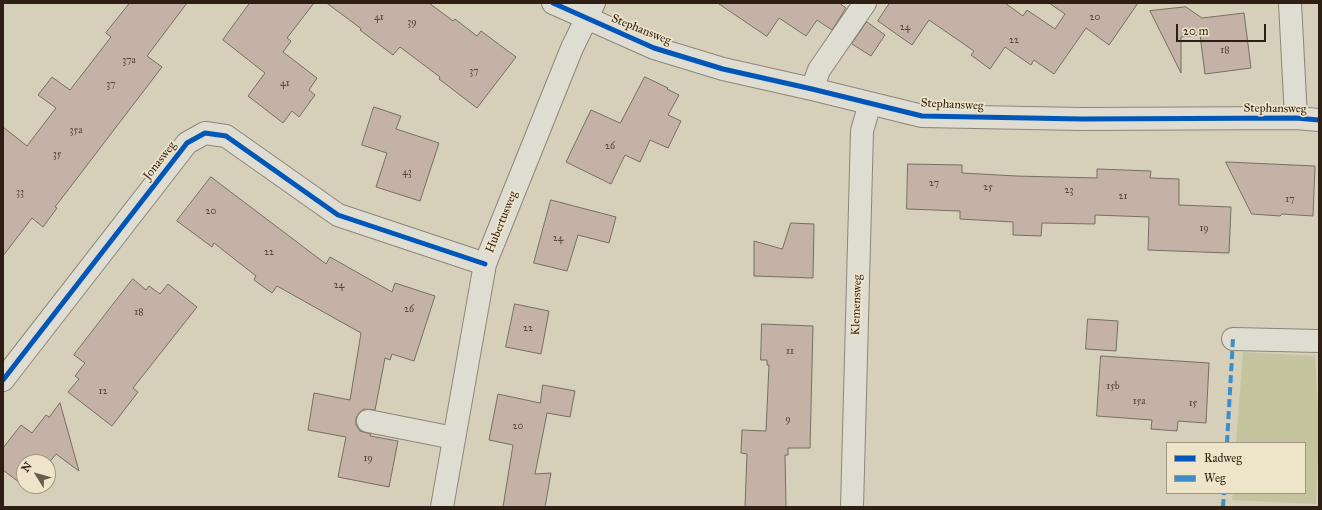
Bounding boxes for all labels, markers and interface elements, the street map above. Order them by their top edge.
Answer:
house number: 41 [374,12,384,24]
street label: Stephansweg [609,12,673,48]
house number: 20 [1090,12,1100,24]
scale bar [1178,16,1268,42]
house number: 39 [407,17,417,29]
house number: 24 [900,22,910,34]
text: 20 m [1183,24,1209,38]
house number: 22 [1009,35,1019,47]
house number: 18 [1220,45,1230,57]
house number: 37a [122,55,136,67]
house number: 37 [469,66,479,78]
house number: 41 [280,78,290,90]
house number: 37 [106,79,116,91]
street label: Stephansweg [920,96,984,114]
street label: Stephansweg [1243,101,1307,117]
house number: 35a [70,125,82,137]
street label: Jonasweg [140,139,180,183]
house number: 26 [605,141,615,153]
house number: 35 [53,149,61,161]
house number: 43 [402,167,412,179]
house number: 27 [929,178,939,190]
house number: 25 [983,182,993,194]
house number: 23 [1065,185,1073,197]
house number: 33 [16,187,24,199]
street label: Hubertusweg [483,189,521,255]
house number: 21 [1119,191,1127,203]
house number: 17 [1285,194,1295,206]
house number: 20 [206,206,216,218]
house number: 19 [1199,223,1209,235]
house number: 24 [553,233,563,245]
house number: 22 [264,247,274,259]
street label: Klemensweg [849,274,865,336]
house number: 24 [334,280,344,292]
house number: 26 [404,304,414,316]
house number: 18 [134,307,144,319]
house number: 22 [523,323,533,335]
house number: 11 [786,346,794,358]
house number: 15b [1106,381,1120,393]
house number: 12 [99,386,107,398]
house number: 15a [1133,396,1145,408]
house number: 15 [1189,398,1197,410]
house number: 9 [785,414,791,426]
house number: 20 [513,421,523,433]
legend [1166,442,1306,494]
text: Radweg [1204,451,1242,465]
house number: 19 [363,453,373,465]
north arrow [16,454,56,494]
text: N [19,459,35,475]
text: Weg [1204,471,1226,485]

